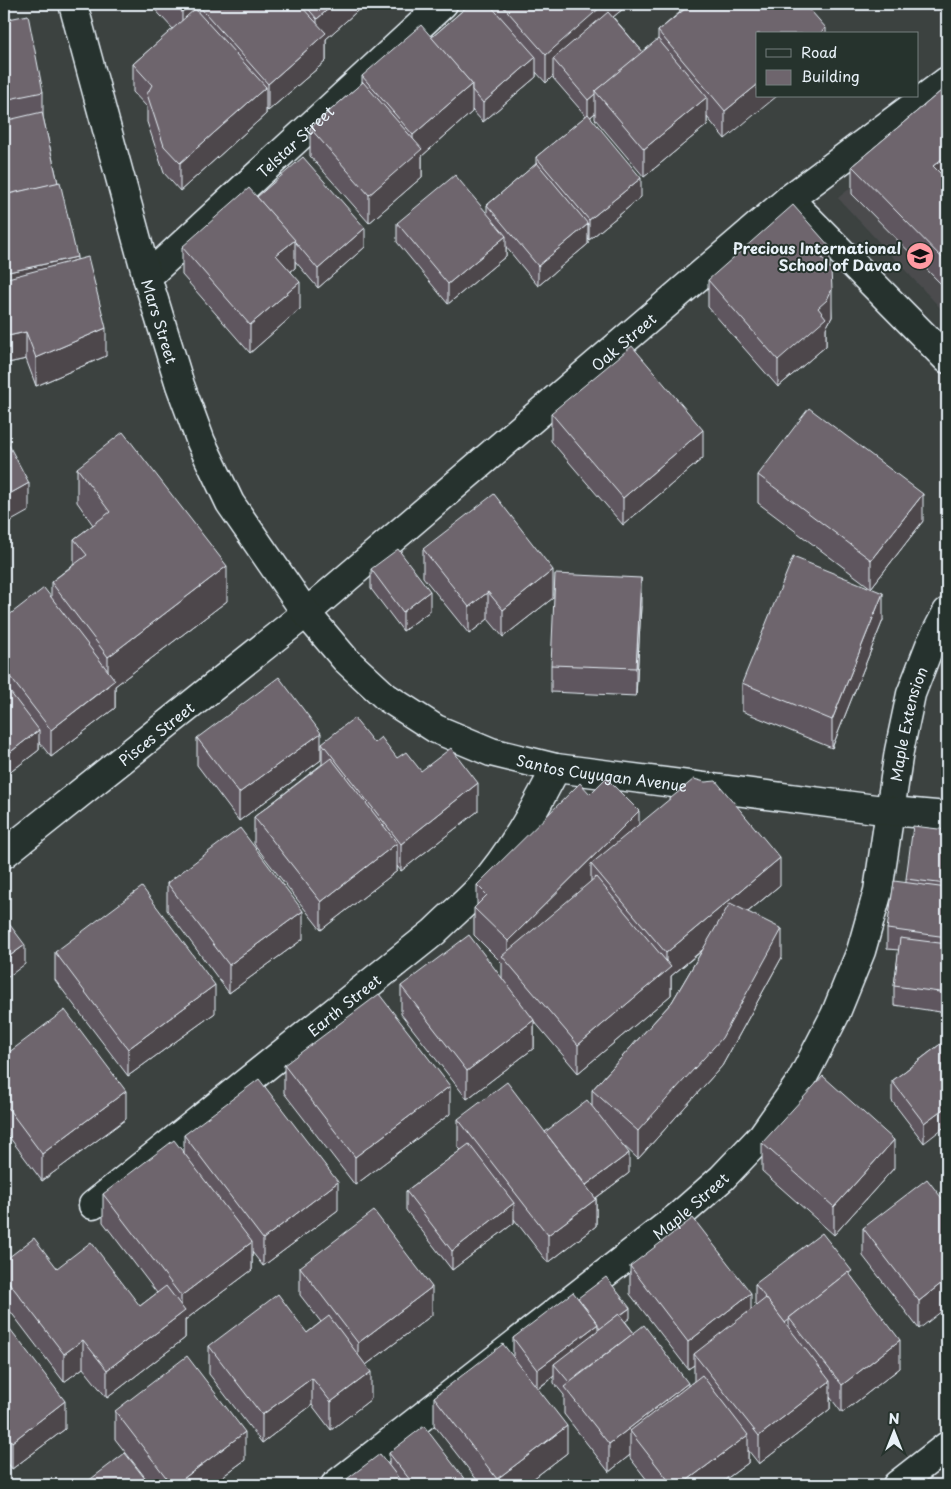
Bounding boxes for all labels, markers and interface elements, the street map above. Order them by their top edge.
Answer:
legend [756,32,918,98]
text: Road [801,40,837,63]
text: Building [801,64,860,87]
street label: Telstar Street [251,99,338,182]
place label: Precious International School of Davao [733,236,901,276]
school or university icon: Precious International School of Davao [905,241,935,271]
street label: Mars Street [137,276,184,366]
street label: Oak Street [586,307,661,376]
street label: Maple Extension [883,663,932,783]
street label: Pisces Street [113,695,199,771]
street label: Santos Cuyugan Avenue [514,747,689,796]
street label: Earth Street [302,968,385,1041]
street label: Maple Street [647,1167,733,1244]
north arrow [868,1406,918,1456]
text: N [888,1408,900,1429]

